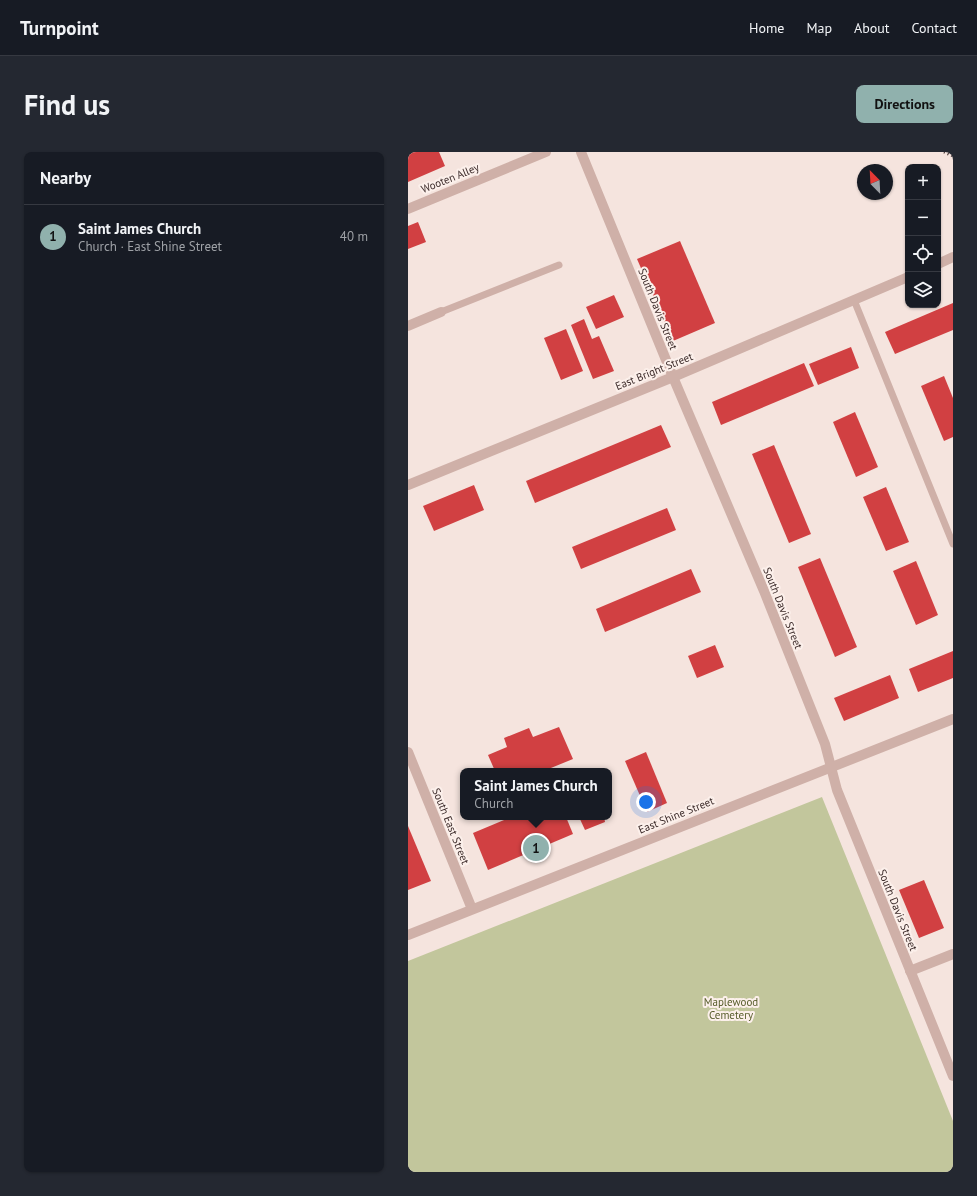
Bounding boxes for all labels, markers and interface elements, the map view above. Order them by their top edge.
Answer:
text: Turnpoint [20,16,99,40]
text: Home [749,19,784,37]
text: Map [806,19,832,37]
text: About [854,19,890,37]
text: Contact [912,19,957,37]
button: Directions [856,85,953,123]
text: Find us [24,86,110,123]
street label: Wooten Alley [419,160,482,196]
north arrow [857,164,893,200]
map controls [905,164,941,308]
button: + [905,164,941,200]
text: Nearby [40,167,91,189]
button: − [905,200,941,236]
text: Saint James Church [78,219,201,238]
text: 1 [49,228,57,245]
text: 40 m [340,228,368,245]
button: locate [905,236,941,272]
text: Church · East Shine Street [78,238,222,255]
street label: South Davis Street [635,266,681,352]
button: layers [905,272,941,308]
street label: East Bright Street [613,349,695,393]
street label: South Davis Street [760,565,806,651]
popup [460,768,612,820]
text: Saint James Church [474,776,598,795]
street label: South East Street [429,786,473,866]
your location [636,792,656,812]
street label: East Shine Street [636,793,716,836]
text: Church [474,795,513,812]
pin: 1 [523,833,549,863]
street label: South Davis Street [875,867,921,953]
park label: Maplewood Cemetery [704,995,758,1022]

